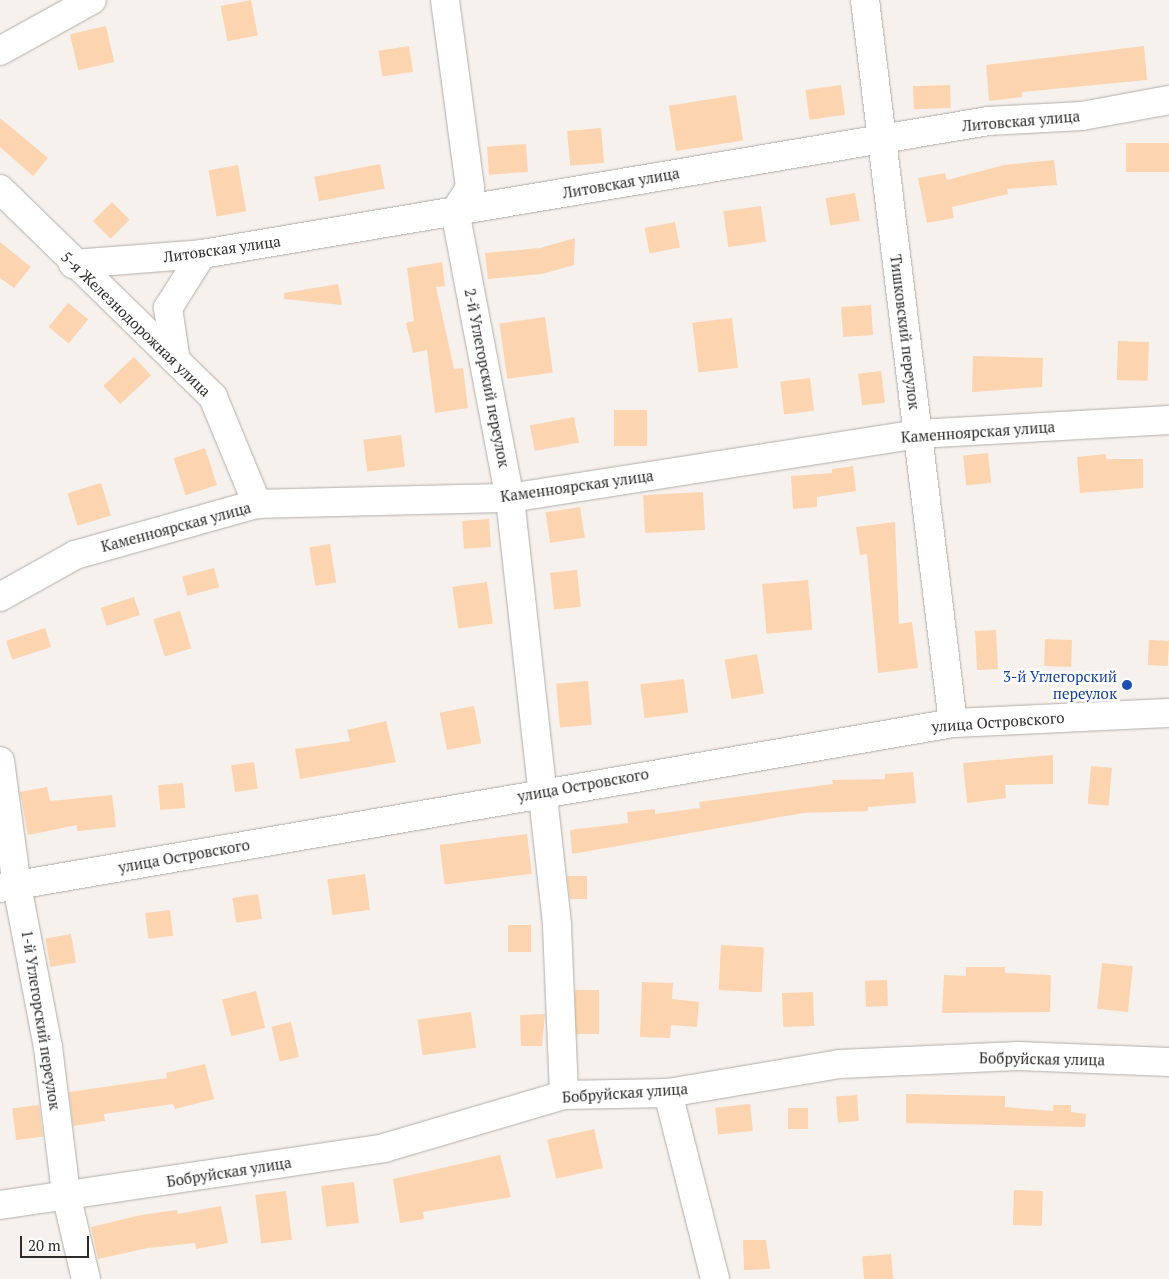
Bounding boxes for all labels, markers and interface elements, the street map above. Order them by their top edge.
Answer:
street label: Литовская улица [961,107,1081,135]
street label: Литовская улица [561,164,681,202]
street label: Литовская улица [162,232,282,266]
street label: 5-я Железнодорожная улица [58,248,214,400]
street label: Тишковский переулок [887,253,923,411]
street label: 2-й Углегорский переулок [461,287,513,469]
street label: Каменноярская улица [900,418,1056,446]
street label: Каменноярская улица [499,466,655,506]
street label: Каменноярская улица [99,498,253,556]
place label: 3-й Углегорский переулок [1003,667,1117,702]
marker: 3-й Углегорский переулок [1121,679,1133,691]
street label: улица Островского [931,708,1065,736]
street label: улица Островского [516,765,650,805]
street label: улица Островского [117,836,251,876]
street label: 1-й Углегорский переулок [18,929,64,1111]
street label: Бобруйская улица [979,1049,1105,1069]
street label: Бобруйская улица [561,1080,689,1106]
street label: Бобруйская улица [165,1153,293,1191]
scale bar [22,1226,91,1258]
text: 20 m [28,1235,61,1255]

